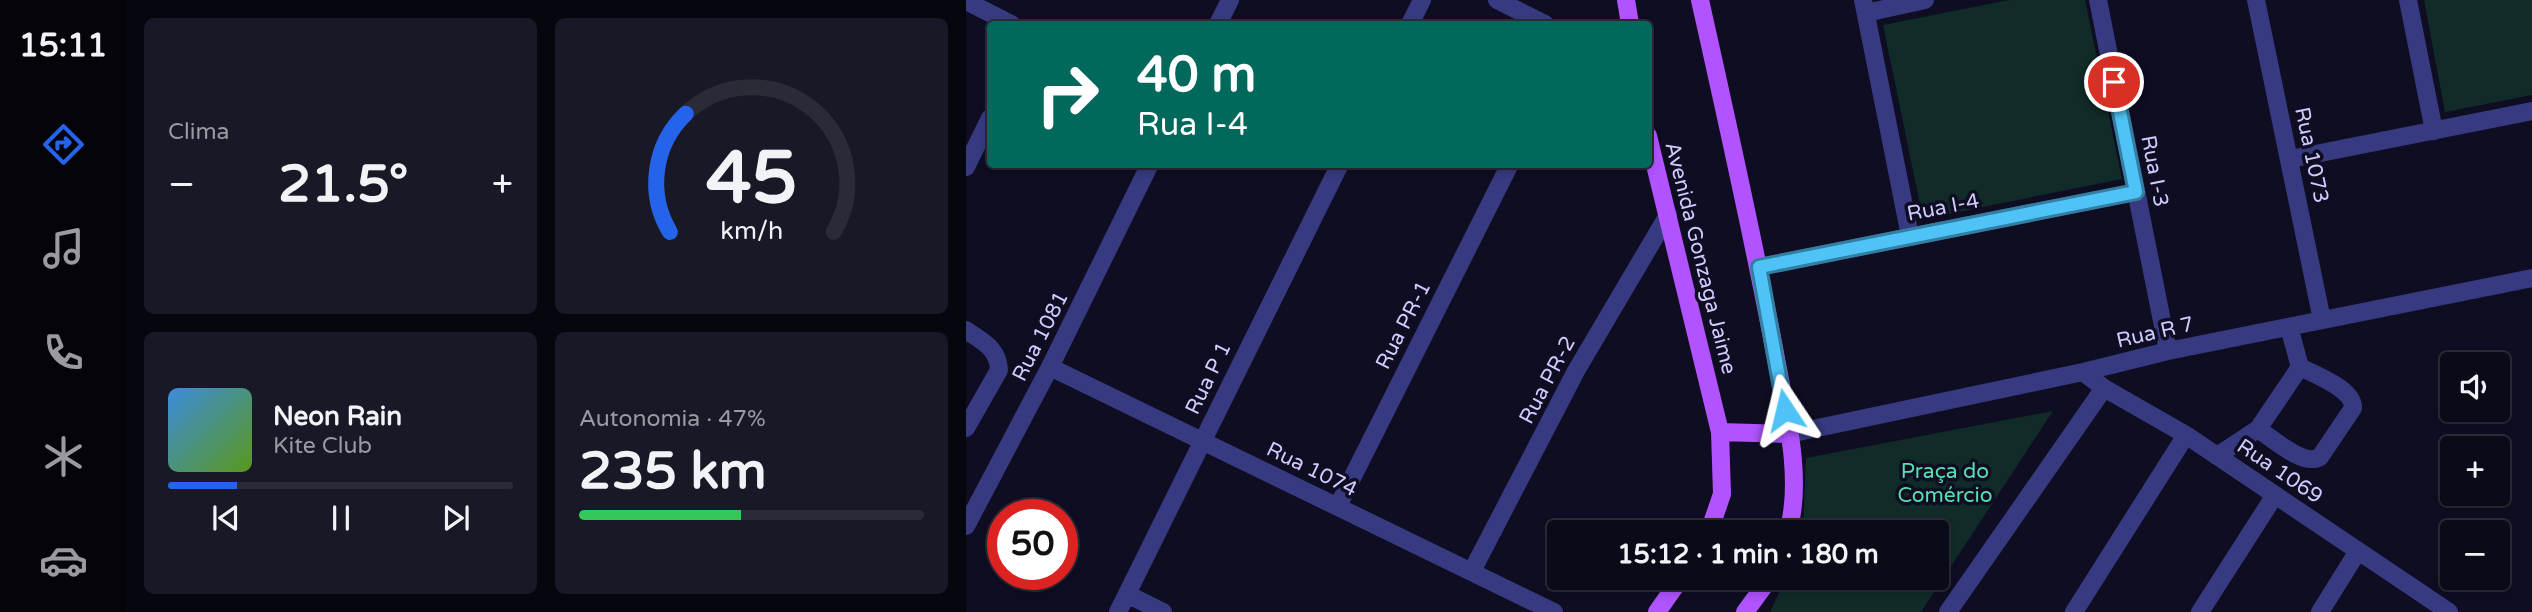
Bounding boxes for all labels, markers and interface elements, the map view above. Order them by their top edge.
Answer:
text: 15:11 [19,27,107,65]
text: 40 m [1137,46,1256,105]
icon: right [1022,49,1113,140]
pin [2084,52,2144,112]
icon: arrive [2095,63,2133,101]
street label: Rua 1073 [2289,105,2334,206]
text: Rua I-4 [1137,106,1248,144]
text: Clima [168,118,229,146]
icon: directions [39,120,88,169]
street label: Rua I-3 [2135,133,2174,209]
text: 45 [706,135,797,223]
street label: Avenida Gonzaga Jaime [1660,139,1742,377]
text: 21.5° [278,153,408,216]
text: − [168,162,195,208]
text: + [492,162,513,208]
street label: Rua I-4 [1905,188,1981,227]
text: km/h [720,216,783,246]
icon: music [39,224,88,273]
street label: Rua PR-1 [1371,277,1436,374]
street label: Rua 1081 [1007,287,1074,385]
street label: Rua R 7 [2114,311,2196,354]
icon: phone [39,328,88,377]
street label: Rua PR-2 [1514,332,1581,428]
street label: Rua P 1 [1180,338,1237,419]
map controls [2440,352,2510,590]
button: sound [2440,352,2510,422]
position arrow [1748,373,1822,447]
text: Neon Rain [273,401,402,432]
text: Autonomia · 47% [579,405,766,433]
icon: climate [39,432,88,481]
text: Kite Club [273,432,372,460]
street label: Rua 1069 [2232,434,2327,509]
button: + [2440,436,2510,506]
street label: Rua 1074 [1262,437,1361,502]
text: 235 km [579,440,767,503]
park label: Praça do Comércio [1897,459,1993,508]
icon: previous [207,499,245,537]
icon: pause [322,499,360,537]
icon: next [437,499,475,537]
speed limit sign: 50 [987,499,1078,590]
button: − [2440,520,2510,590]
icon: car [39,536,88,585]
text: 15:12 · 1 min · 180 m [1617,539,1879,570]

